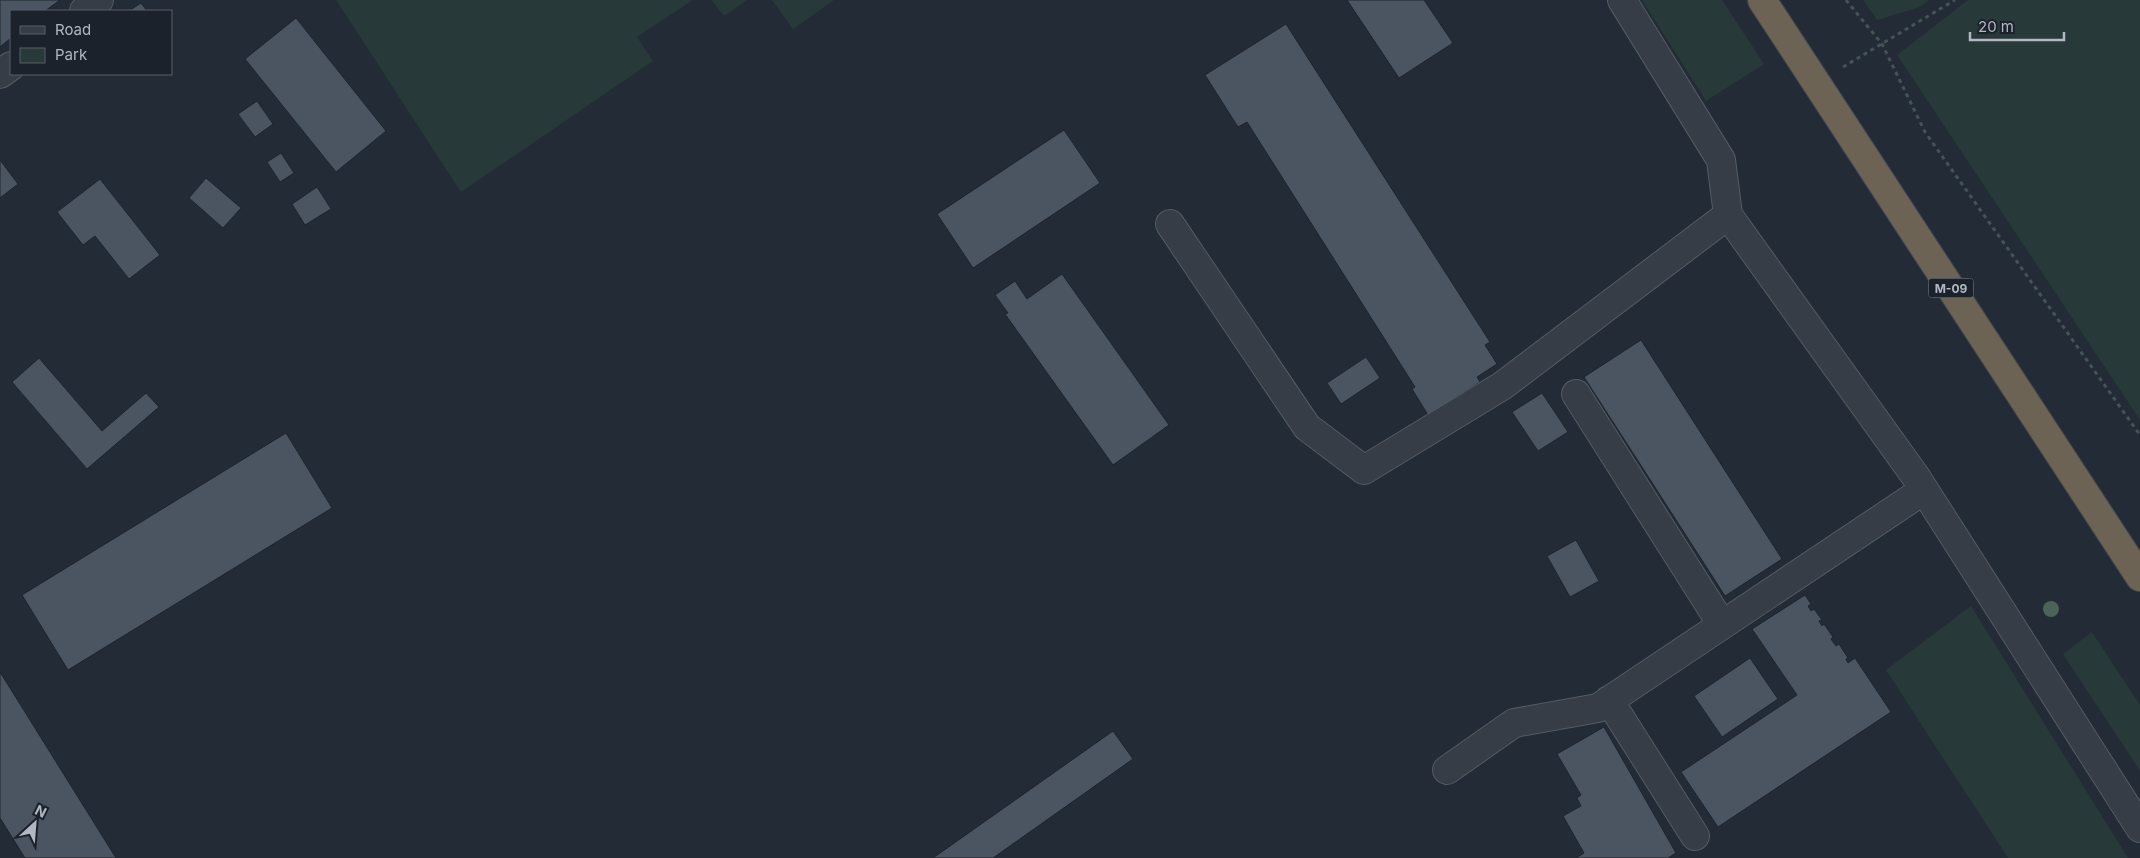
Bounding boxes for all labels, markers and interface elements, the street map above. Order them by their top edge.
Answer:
legend [10,10,172,75]
scale bar [1970,10,2064,42]
text: 20 m [1978,17,2014,36]
text: Road [55,20,91,39]
text: Park [55,45,88,64]
road number: М-09 [1928,278,1974,298]
north arrow [10,798,60,848]
text: N [32,801,49,821]

